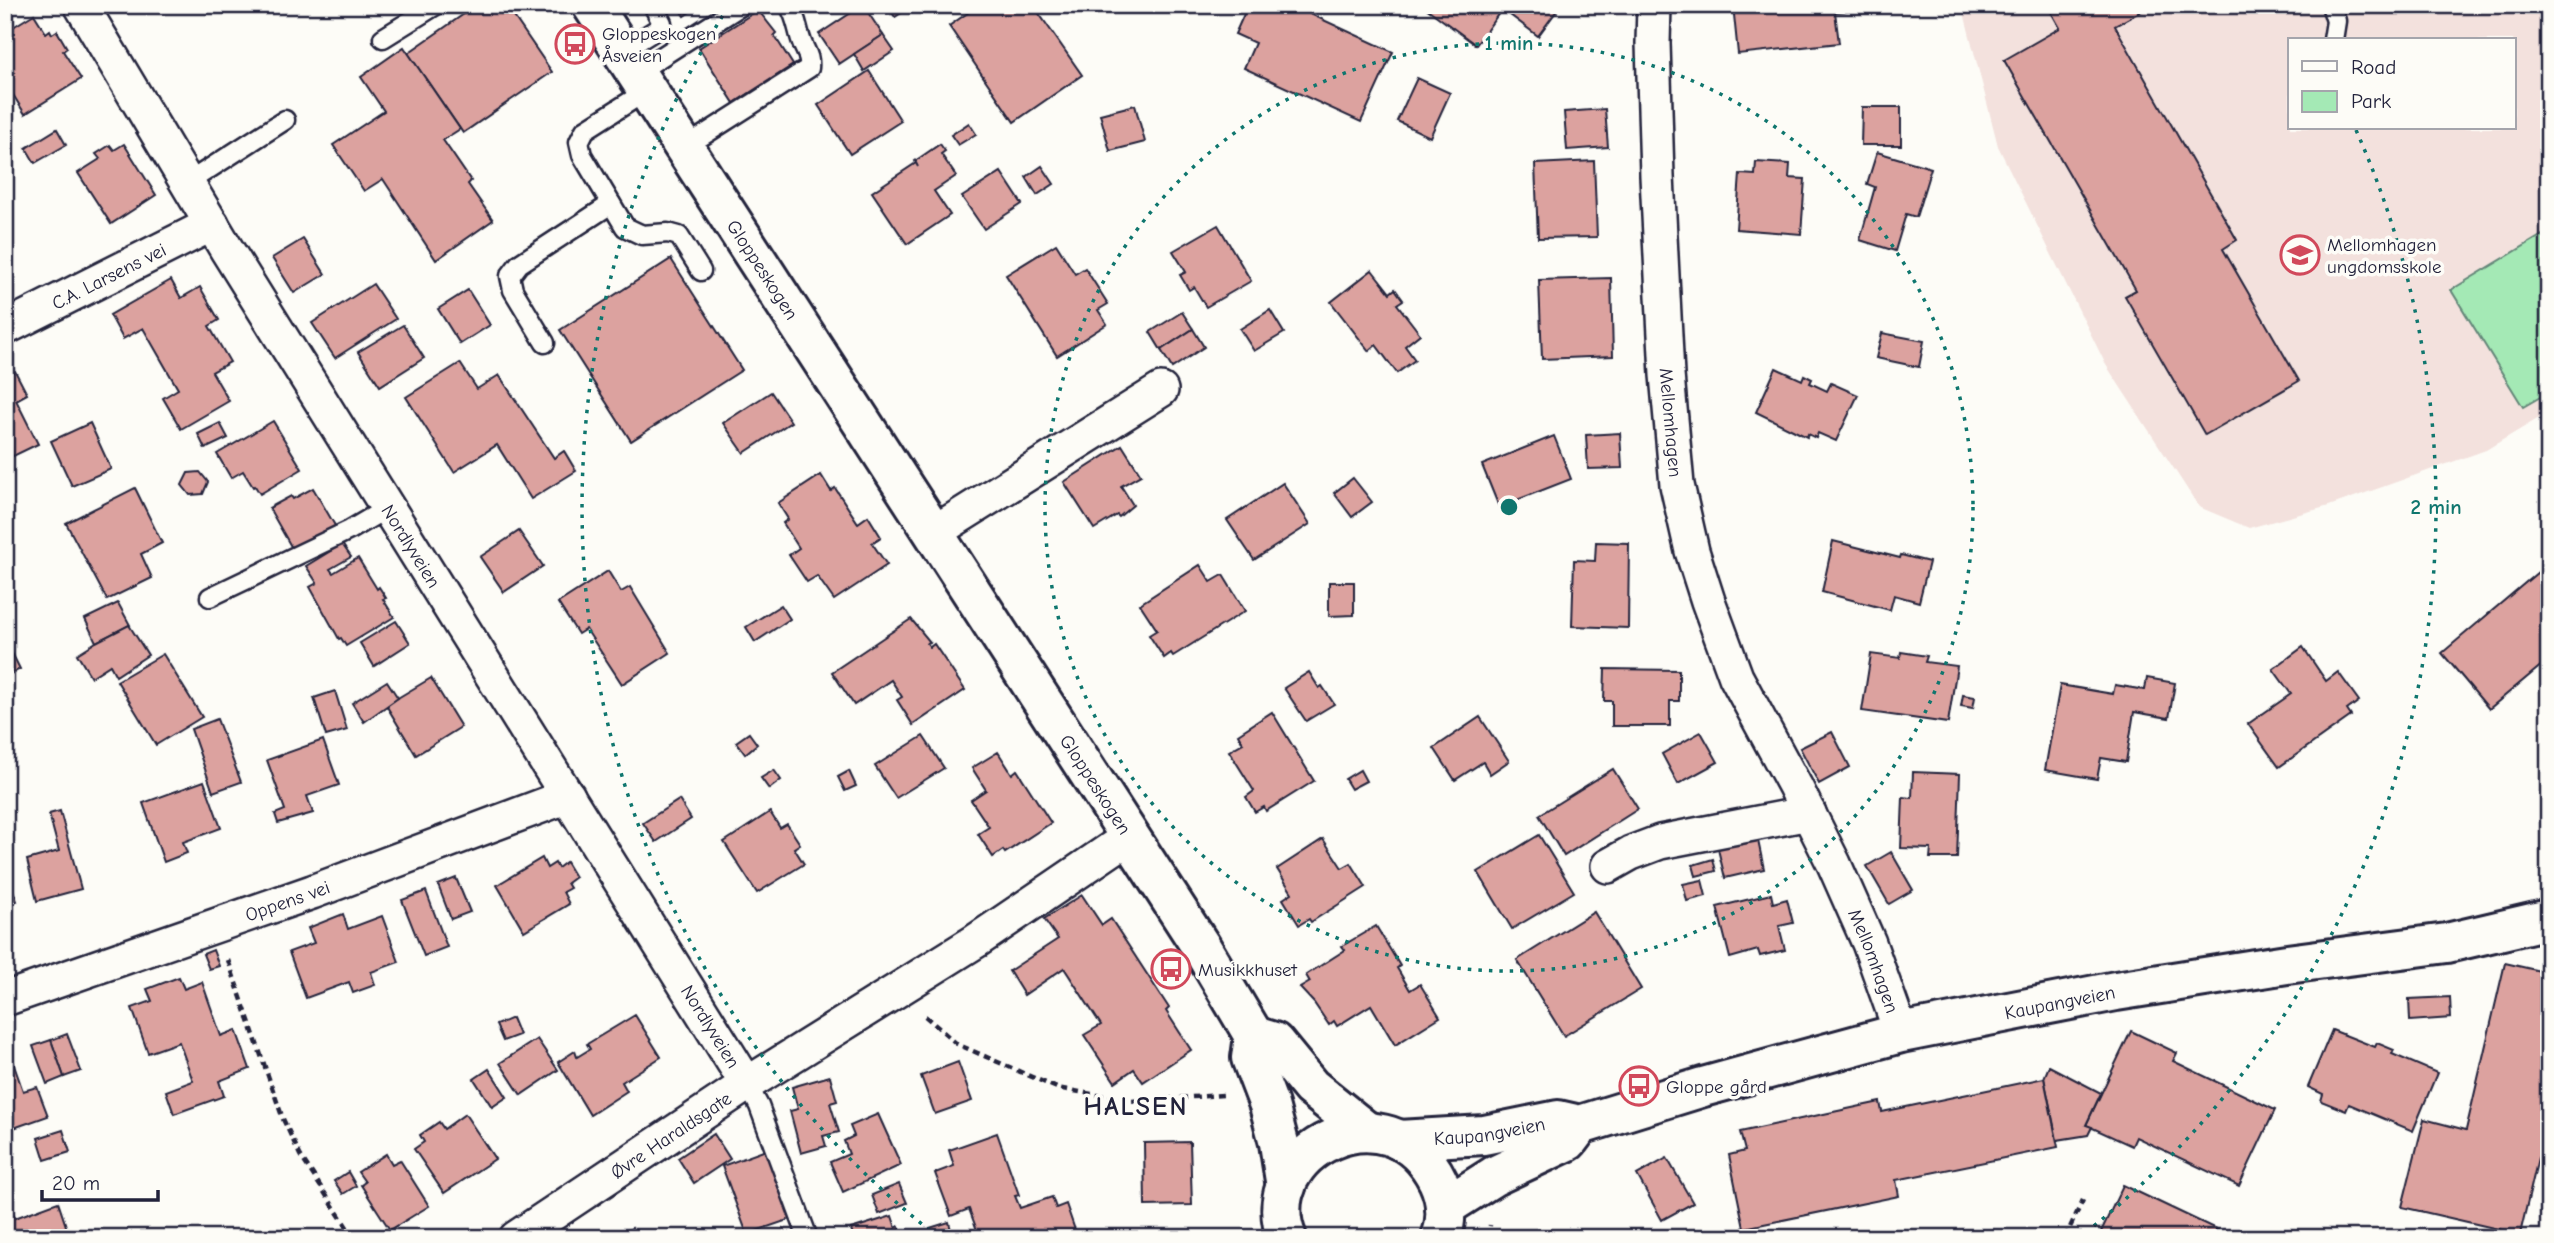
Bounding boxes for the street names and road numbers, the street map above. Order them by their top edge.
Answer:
street label: Gloppeskogen [722,216,803,324]
street label: C.A. Larsens vei [48,239,170,315]
street label: Mellomhagen [1654,367,1686,478]
street label: Nordlyveien [377,501,445,592]
street label: Gloppeskogen [1055,731,1135,839]
street label: Oppens vei [242,876,333,926]
street label: Mellomhagen [1843,906,1903,1016]
street label: Nordlyveien [676,981,744,1072]
street label: Kaupangveien [2003,981,2117,1025]
street label: Øvre Haraldsgate [607,1088,736,1184]
street label: Kaupangveien [1433,1113,1547,1150]

